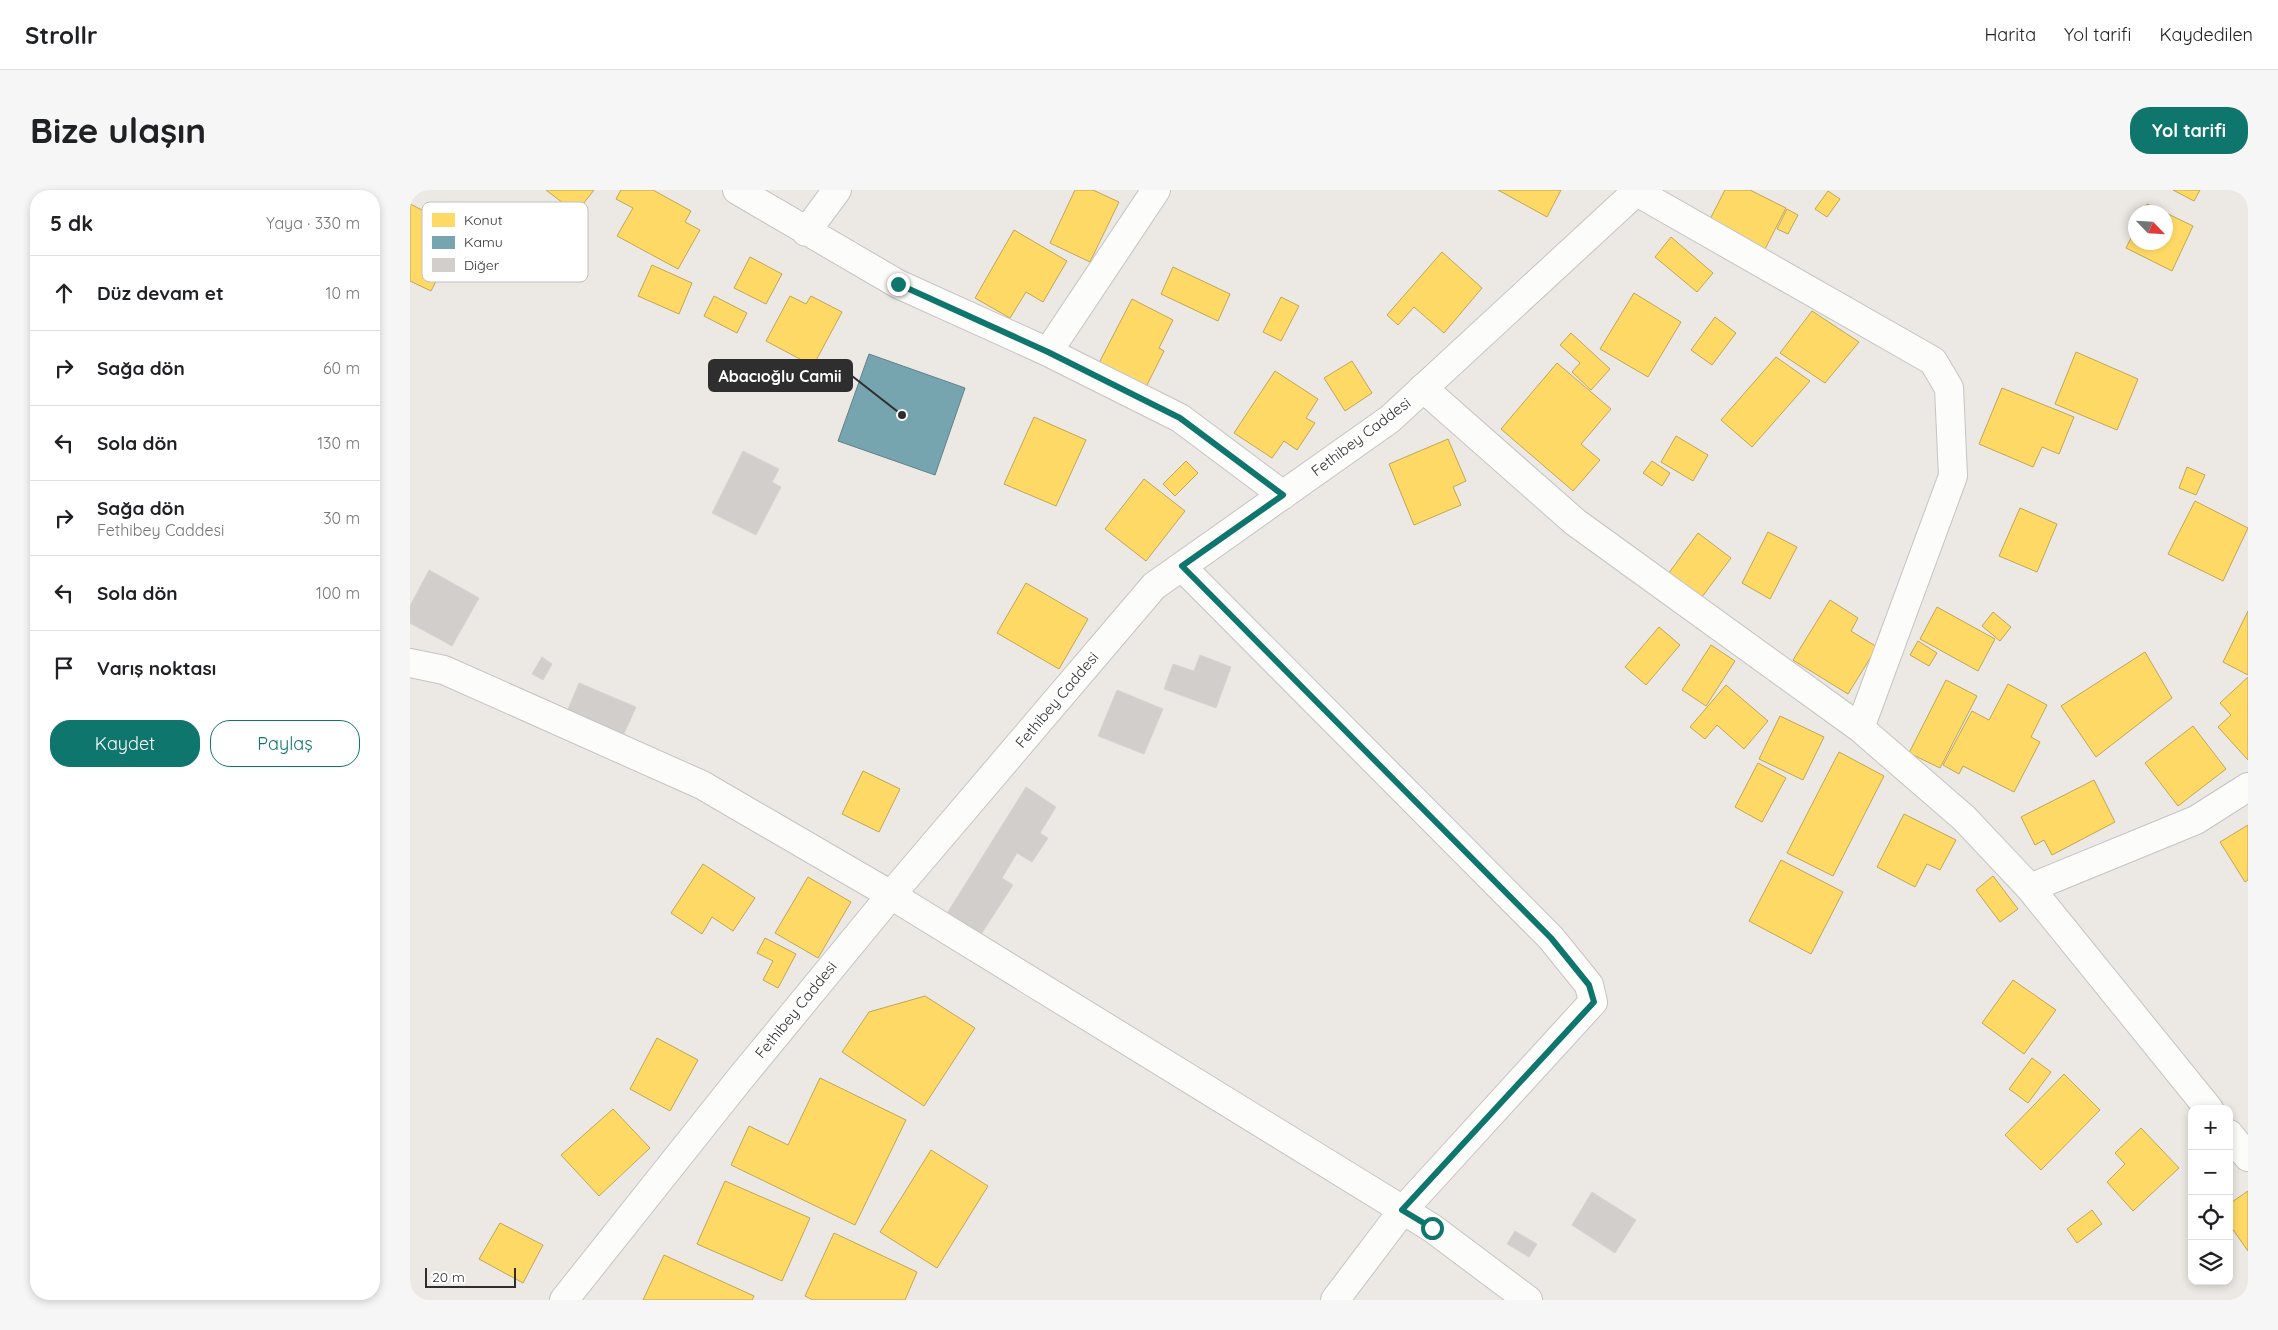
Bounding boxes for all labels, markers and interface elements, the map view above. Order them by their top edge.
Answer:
text: Strollr [25,20,97,50]
text: Harita [1984,23,2036,46]
text: Yol tarifi [2064,23,2131,46]
text: Kaydedilen [2159,23,2253,46]
button: Yol tarifi [2130,107,2248,154]
text: Bize ulaşın [30,108,206,152]
legend [422,202,588,282]
north arrow [2128,205,2173,250]
text: 5 dk [50,210,93,236]
text: Konut [464,211,503,229]
text: Yaya · 330 m [266,213,360,233]
text: Kamu [464,233,503,251]
text: Diğer [464,256,500,274]
route end [887,273,910,296]
icon: ahead [50,279,78,307]
text: Düz devam et [97,281,224,305]
text: 10 m [326,283,360,303]
icon: right [50,354,78,382]
text: Sağa dön [97,356,185,380]
text: 60 m [323,358,360,378]
callout: Abacıoğlu Camii [709,360,852,391]
text: Abacıoğlu Camii [718,366,842,386]
street label: Fethibey Caddesi [1307,393,1414,480]
icon: left [50,429,78,457]
text: Sola dön [97,431,178,455]
text: 130 m [317,433,360,453]
text: Sağa dön [97,496,185,520]
icon: right [50,504,78,532]
text: 30 m [323,508,360,528]
text: Fethibey Caddesi [97,520,224,540]
icon: left [50,579,78,607]
text: Sola dön [97,581,178,605]
text: 100 m [316,583,360,603]
street label: Fethibey Caddesi [1011,648,1102,752]
icon: arrive [50,654,78,682]
text: Varış noktası [97,656,216,680]
button: Kaydet [50,720,200,767]
button: Paylaş [210,720,360,767]
street label: Fethibey Caddesi [751,957,841,1062]
map controls [2188,1105,2233,1285]
button: + [2188,1105,2233,1150]
button: − [2188,1150,2233,1195]
button: locate [2188,1195,2233,1240]
route start [1421,1217,1444,1240]
button: layers [2188,1240,2233,1285]
scale bar [425,1265,516,1288]
text: 20 m [432,1268,465,1286]

